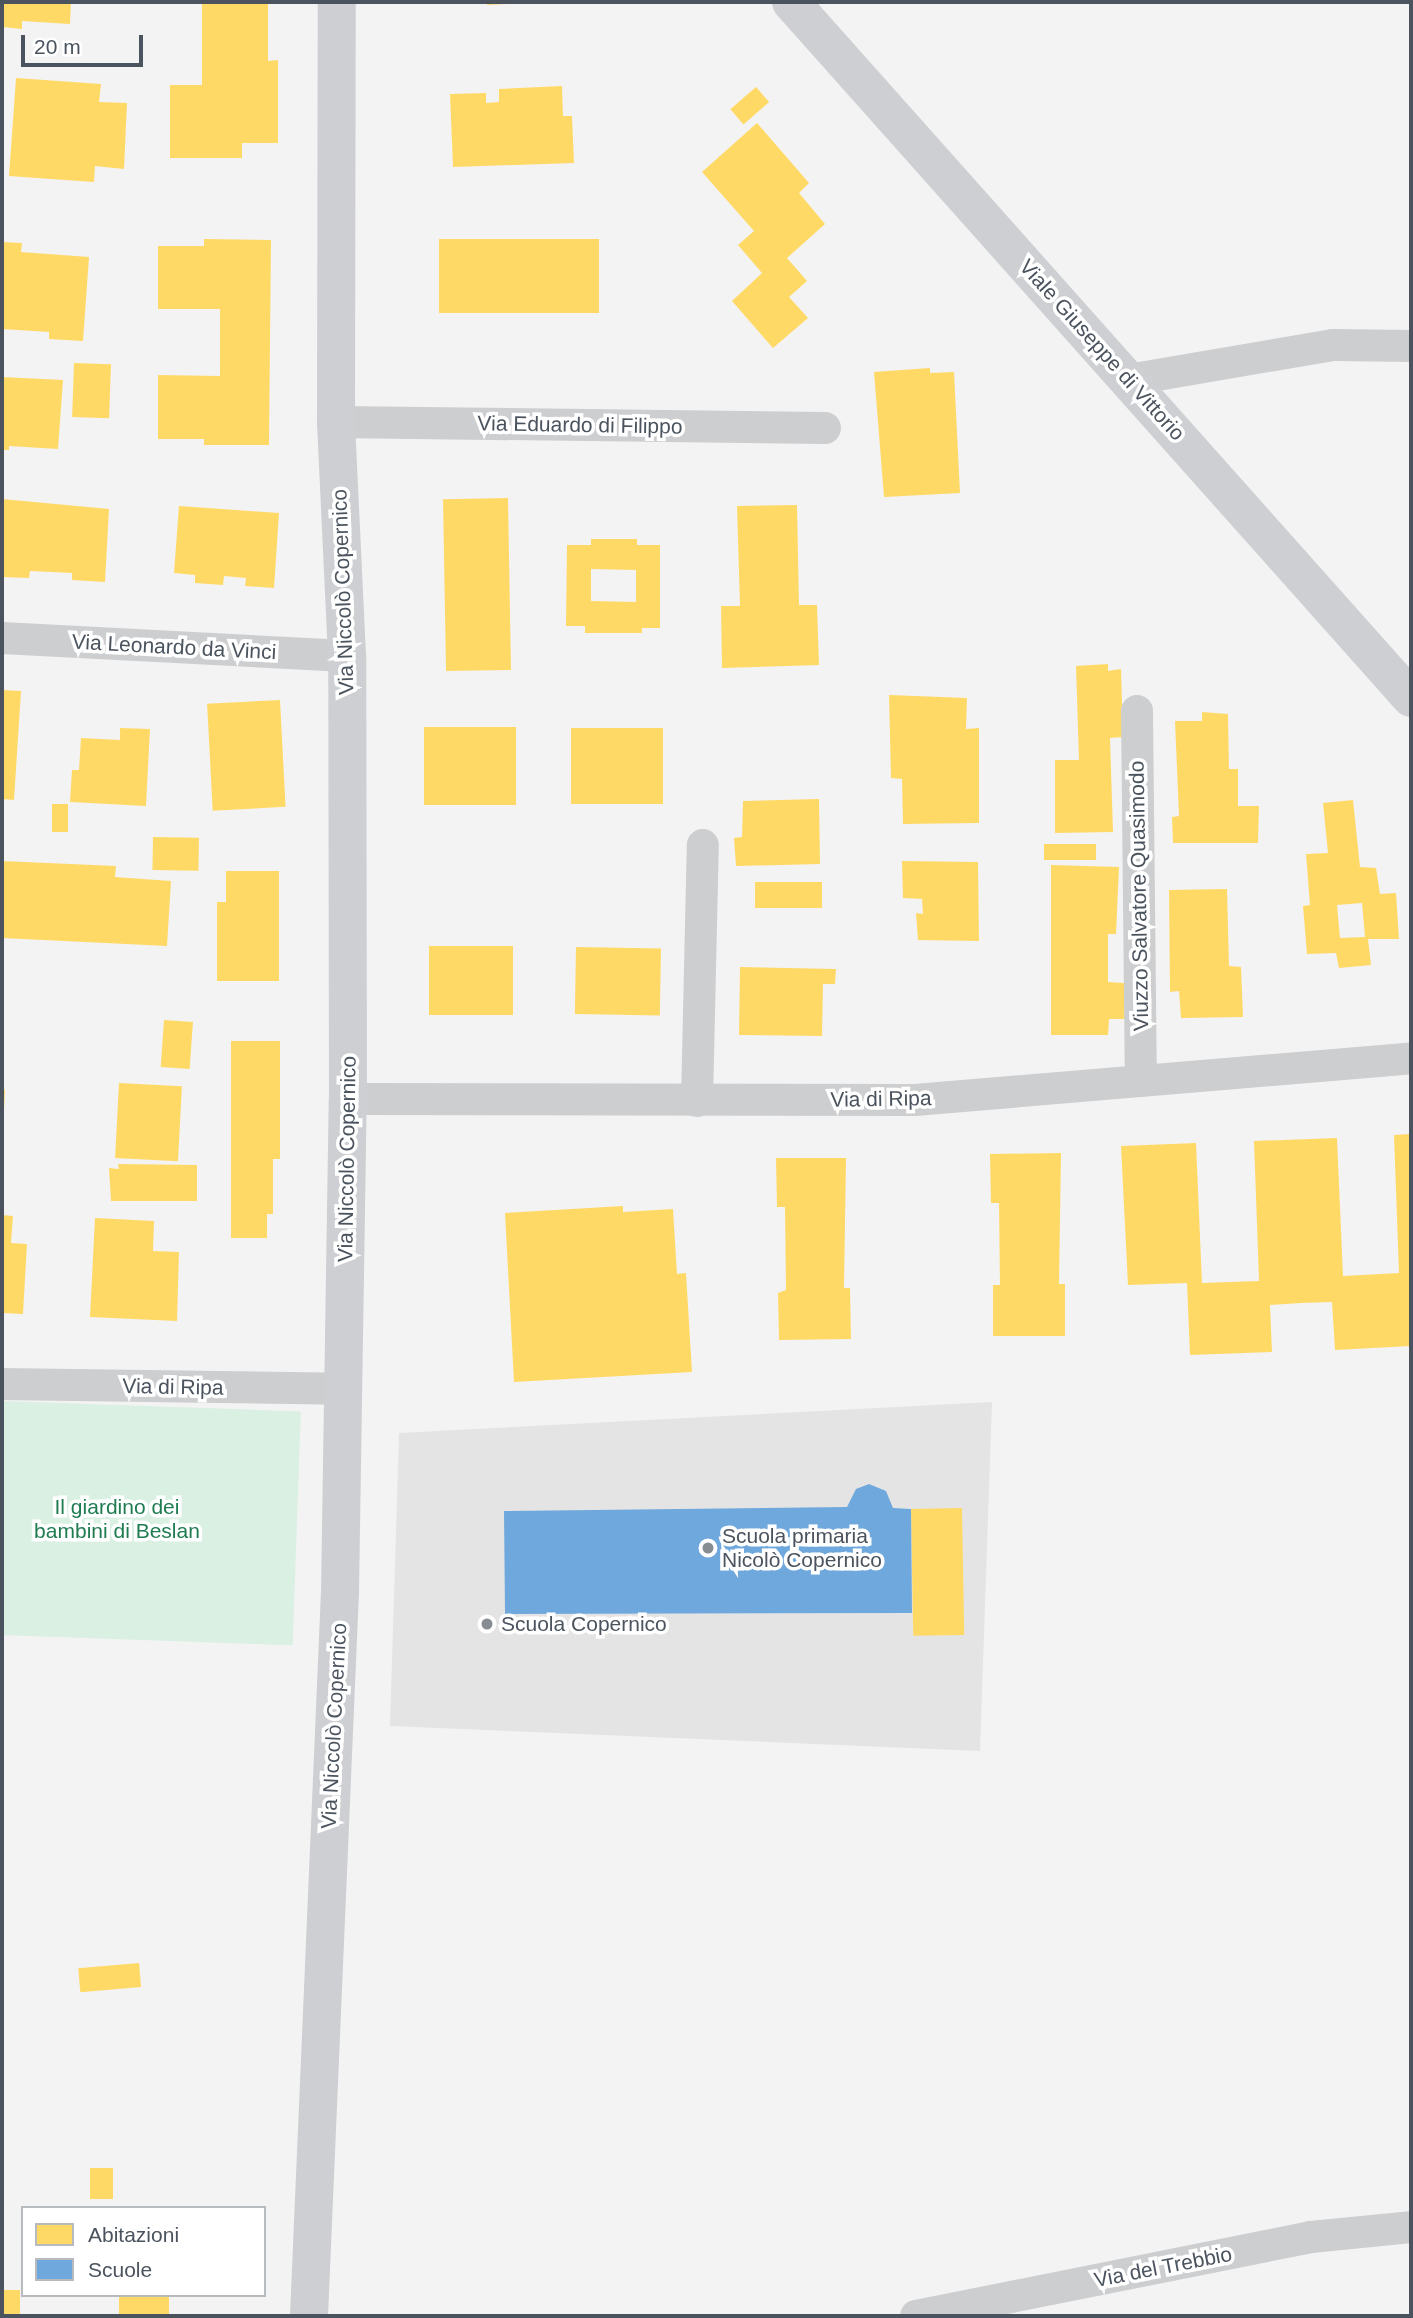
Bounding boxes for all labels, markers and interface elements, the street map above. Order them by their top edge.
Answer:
scale bar [24,21,147,65]
text: 20 m [34,35,81,58]
street label: Viale Giuseppe di Vittorio [1014,254,1190,446]
street label: Via Eduardo di Filippo [477,411,683,439]
street label: Via Niccolò Copernico [327,489,359,695]
street label: Via Leonardo da Vinci [71,629,277,665]
street label: Viuzzo Salvatore Quasimodo [1124,761,1154,1031]
street label: Via Niccolò Copernico [333,1056,361,1262]
street label: Via di Ripa [830,1086,932,1112]
street label: Via di Ripa [122,1374,224,1400]
park label: Il giardino dei bambini di Beslan [34,1494,200,1544]
place label: Scuola primaria Nicolò Copernico [722,1523,882,1573]
marker: Scuola primaria Nicolò Copernico [700,1540,716,1556]
place label: Scuola Copernico [501,1611,667,1637]
marker: Scuola Copernico [479,1616,495,1632]
street label: Via Niccolò Copernico [316,1622,352,1830]
legend [21,2206,266,2297]
text: Abitazioni [88,2223,179,2246]
street label: Via del Trebbio [1092,2241,1234,2293]
text: Scuole [88,2258,152,2281]

